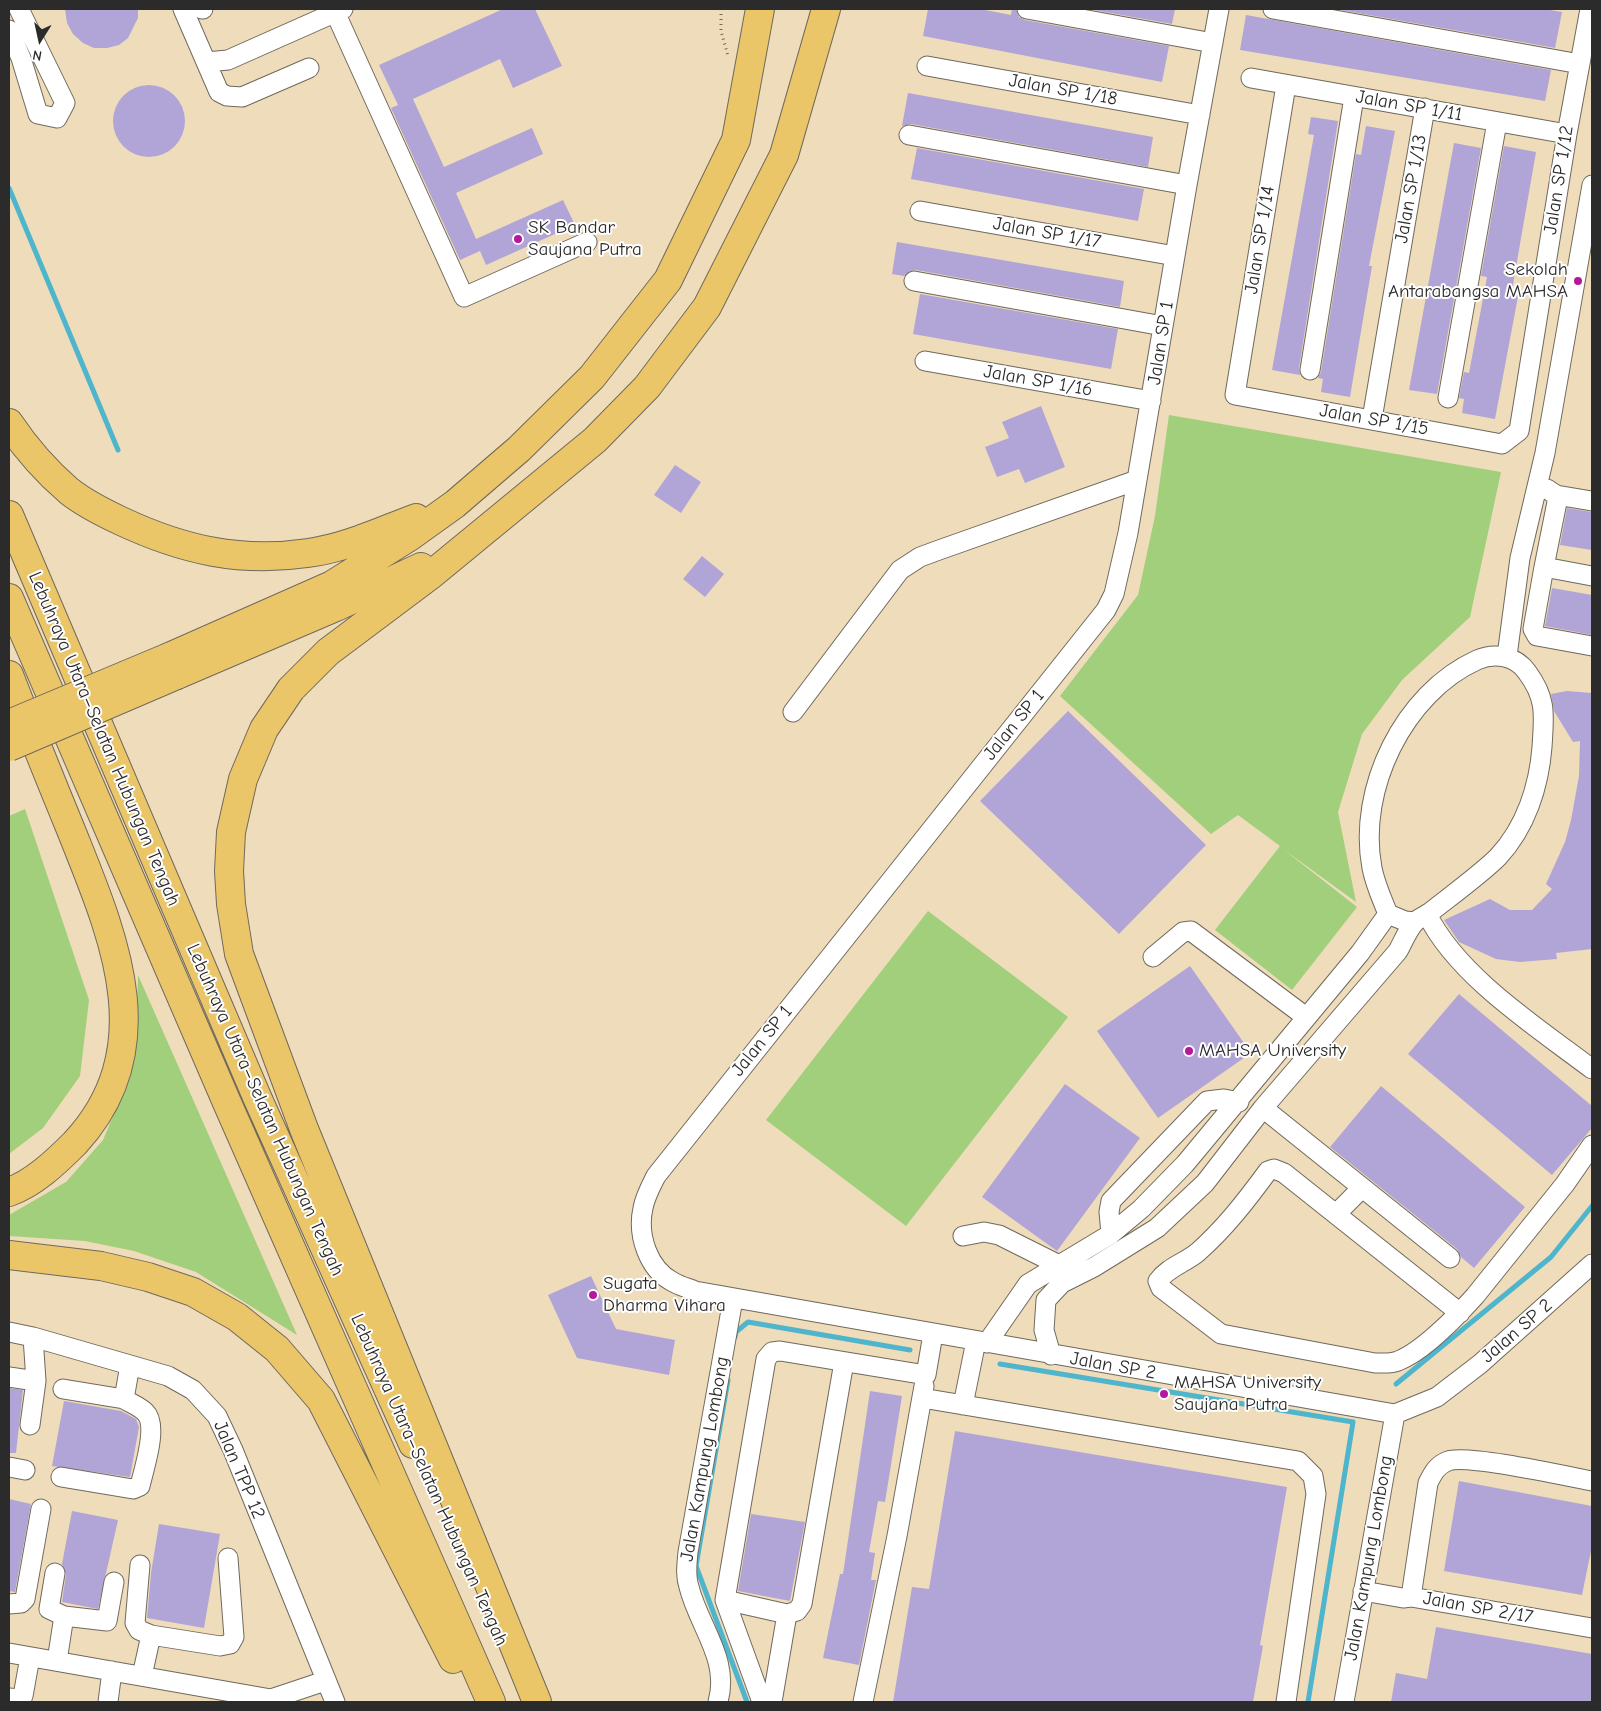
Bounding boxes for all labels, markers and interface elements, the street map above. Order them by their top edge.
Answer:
north arrow [15,15,65,65]
text: N [31,46,43,64]
street label: Jalan SP 1/18 [1007,69,1119,111]
street label: Jalan SP 1/11 [1354,85,1464,127]
street label: Jalan SP 1/12 [1539,124,1579,236]
street label: Jalan SP 1/13 [1390,133,1432,245]
street label: Jalan SP 1/14 [1240,184,1280,296]
street label: Jalan SP 1/17 [991,212,1103,254]
place label: SK Bandar Saujana Putra [528,217,642,261]
marker: SK Bandar Saujana Putra [512,233,524,245]
place label: Sekolah Antarabangsa MAHSA [1388,259,1568,303]
marker: Sekolah Antarabangsa MAHSA [1572,275,1584,287]
street label: Jalan SP 1 [1143,300,1179,386]
street label: Jalan SP 1/16 [982,360,1094,402]
street label: Jalan SP 1/15 [1318,399,1430,441]
street label: Lebuhraya Utara–Selatan Hubungan Tengah [23,568,185,910]
street label: Jalan SP 1 [979,685,1049,765]
street label: Lebuhraya Utara–Selatan Hubungan Tengah [181,941,349,1279]
street label: Jalan SP 1 [727,1001,797,1081]
place label: MAHSA University [1199,1040,1346,1062]
marker: MAHSA University [1183,1045,1195,1057]
place label: Sugata Dharma Vihara [603,1273,726,1317]
marker: Sugata Dharma Vihara [587,1289,599,1301]
street label: Jalan SP 2 [1477,1294,1557,1368]
street label: Lebuhraya Utara–Selatan Hubungan Tengah [345,1311,513,1649]
street label: Jalan SP 2 [1068,1347,1158,1385]
street label: Jalan Kampung Lombong [676,1355,734,1563]
place label: MAHSA University Saujana Putra [1174,1372,1321,1416]
marker: MAHSA University Saujana Putra [1158,1388,1170,1400]
street label: Jalan TPP 12 [208,1418,270,1522]
street label: Jalan Kampung Lombong [1340,1454,1398,1662]
street label: Jalan SP 2/17 [1421,1587,1535,1629]

